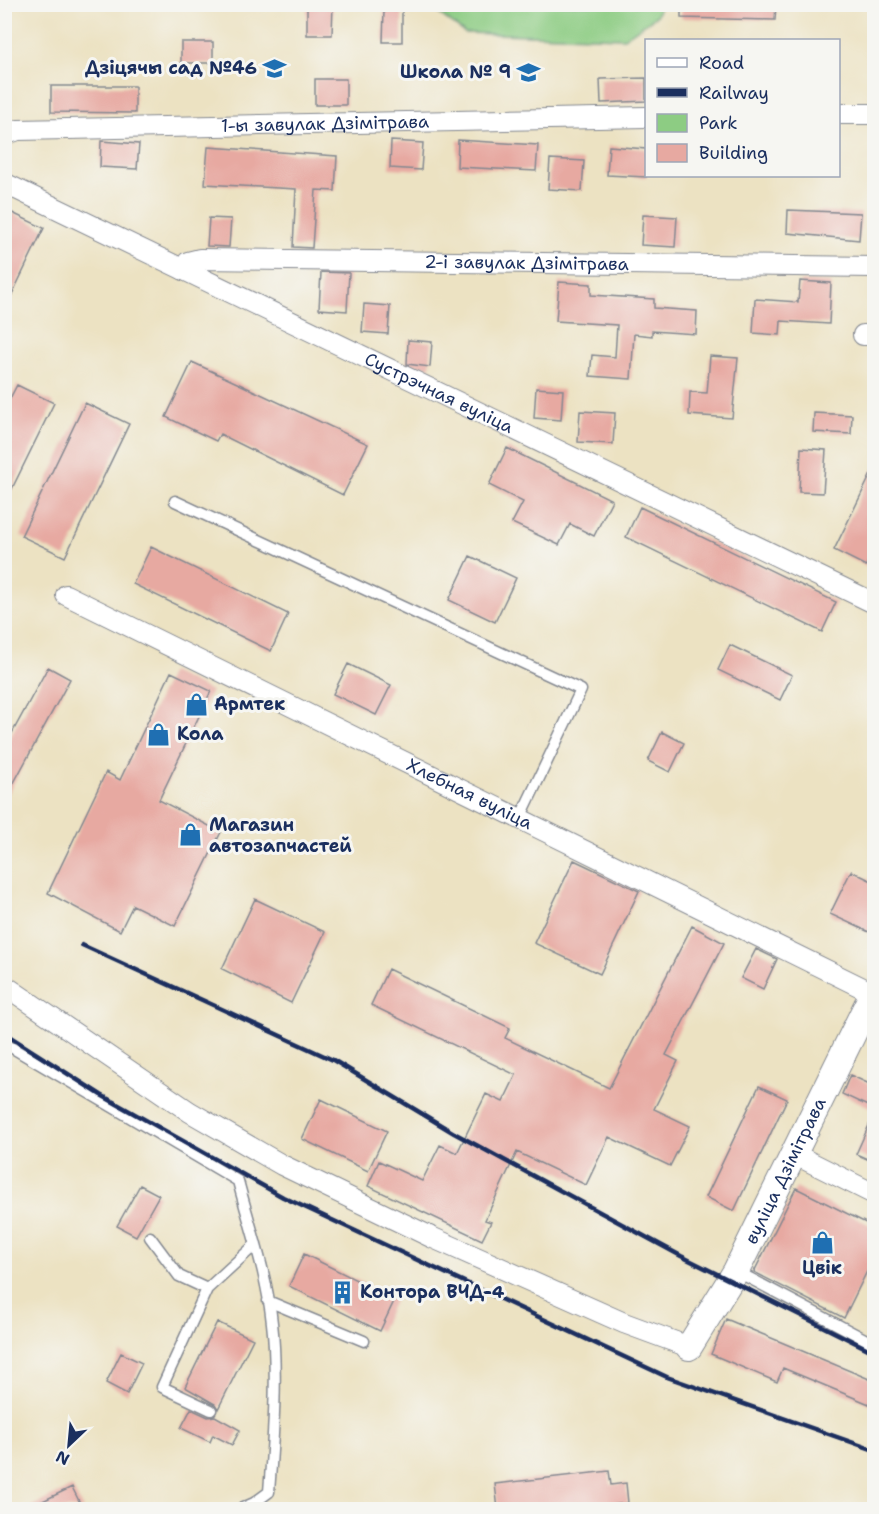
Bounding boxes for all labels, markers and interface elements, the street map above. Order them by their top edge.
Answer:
legend [645,39,840,177]
text: Road [699,51,744,75]
school or university icon: Дзіцячы сад №46 [262,55,288,81]
place label: Дзіцячы сад №46 [85,56,257,80]
school or university icon: Школа № 9 [516,59,542,85]
place label: Школа № 9 [400,60,511,84]
text: Railway [699,81,769,105]
street label: 1-ы завулак Дзімітрава [221,109,429,138]
text: Park [699,111,738,135]
text: Building [699,141,768,165]
street label: 2-і завулак Дзімітрава [424,250,629,276]
street label: Сустрэчная вуліца [361,347,517,439]
shop icon: Армтек [183,691,209,717]
place label: Армтек [214,692,285,716]
shop icon: Кола [146,721,172,747]
place label: Кола [177,722,224,746]
street label: Хлебная вуліца [403,753,536,835]
place label: Магазин автозапчастей [209,813,352,858]
shop icon: Магазин автозапчастей [178,822,204,848]
street label: вуліца Дзімітрава [739,1093,832,1248]
shop icon: Цвік [809,1229,835,1255]
place label: Цвік [802,1256,842,1280]
building icon: Контора ВЧД-4 [329,1279,355,1305]
place label: Контора ВЧД-4 [360,1280,505,1304]
north arrow [39,1415,99,1475]
text: N [52,1446,73,1470]

